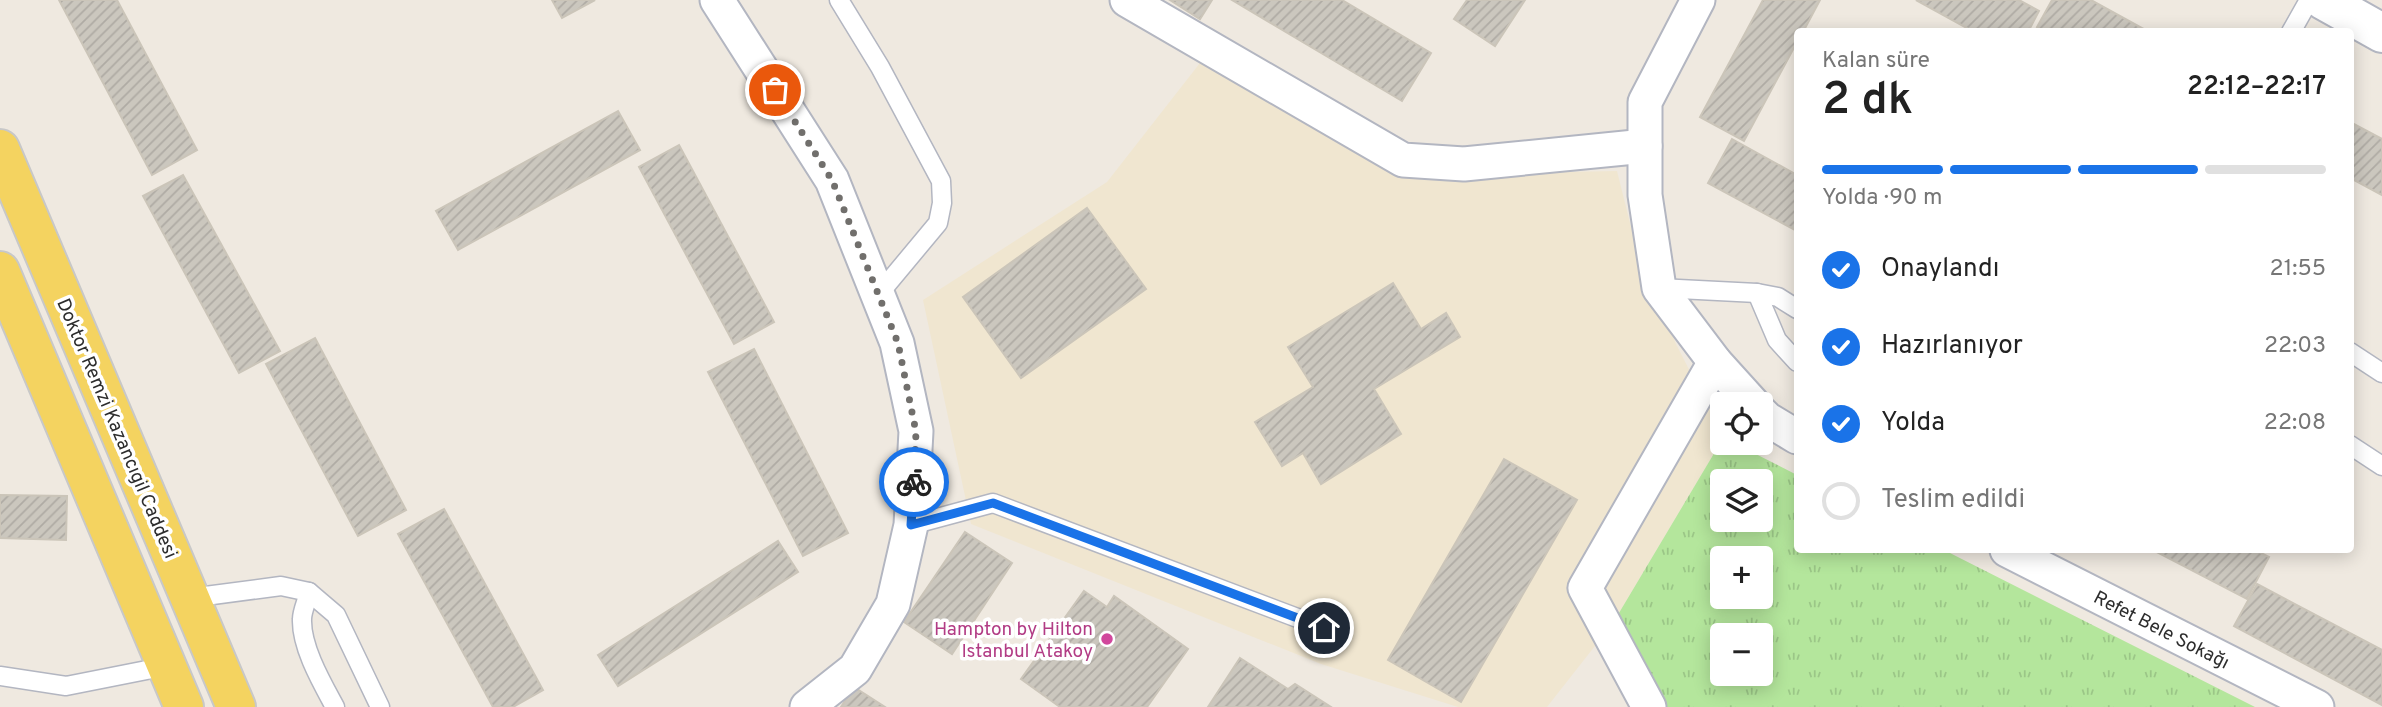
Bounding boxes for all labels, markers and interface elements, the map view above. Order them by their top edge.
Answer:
text: Kalan süre [1822,47,1930,76]
pin [745,60,805,120]
icon: bag [756,71,794,109]
text: 22:12–22:17 [2187,71,2326,104]
text: 2 dk [1822,72,1913,131]
text: Yolda · 90 m [1822,184,1942,213]
icon: check [1822,251,1860,289]
text: Onaylandı [1881,253,1999,286]
text: 21:55 [2270,255,2326,284]
street label: Doktor Remzi Kazancıgil Caddesi [50,295,182,562]
icon: check [1822,328,1860,366]
text: Hazırlanıyor [1881,330,2023,363]
text: 22:03 [2264,332,2326,361]
map controls [1710,392,1773,686]
button: locate [1710,392,1773,455]
icon: check [1822,405,1860,443]
text: Yolda [1881,407,1945,440]
text: 22:08 [2264,409,2326,438]
courier [879,447,949,517]
icon: bike [895,463,933,501]
button: layers [1710,469,1773,532]
text: Teslim edildi [1881,484,2025,517]
button: + [1710,546,1773,609]
street label: Refet Bele Sokağı [2089,586,2233,675]
pin [1294,598,1354,658]
icon: home [1305,609,1343,647]
place label: Hampton by Hilton Istanbul Atakoy [934,618,1093,664]
button: − [1710,623,1773,686]
marker: Hampton by Hilton Istanbul Atakoy [1099,631,1115,647]

